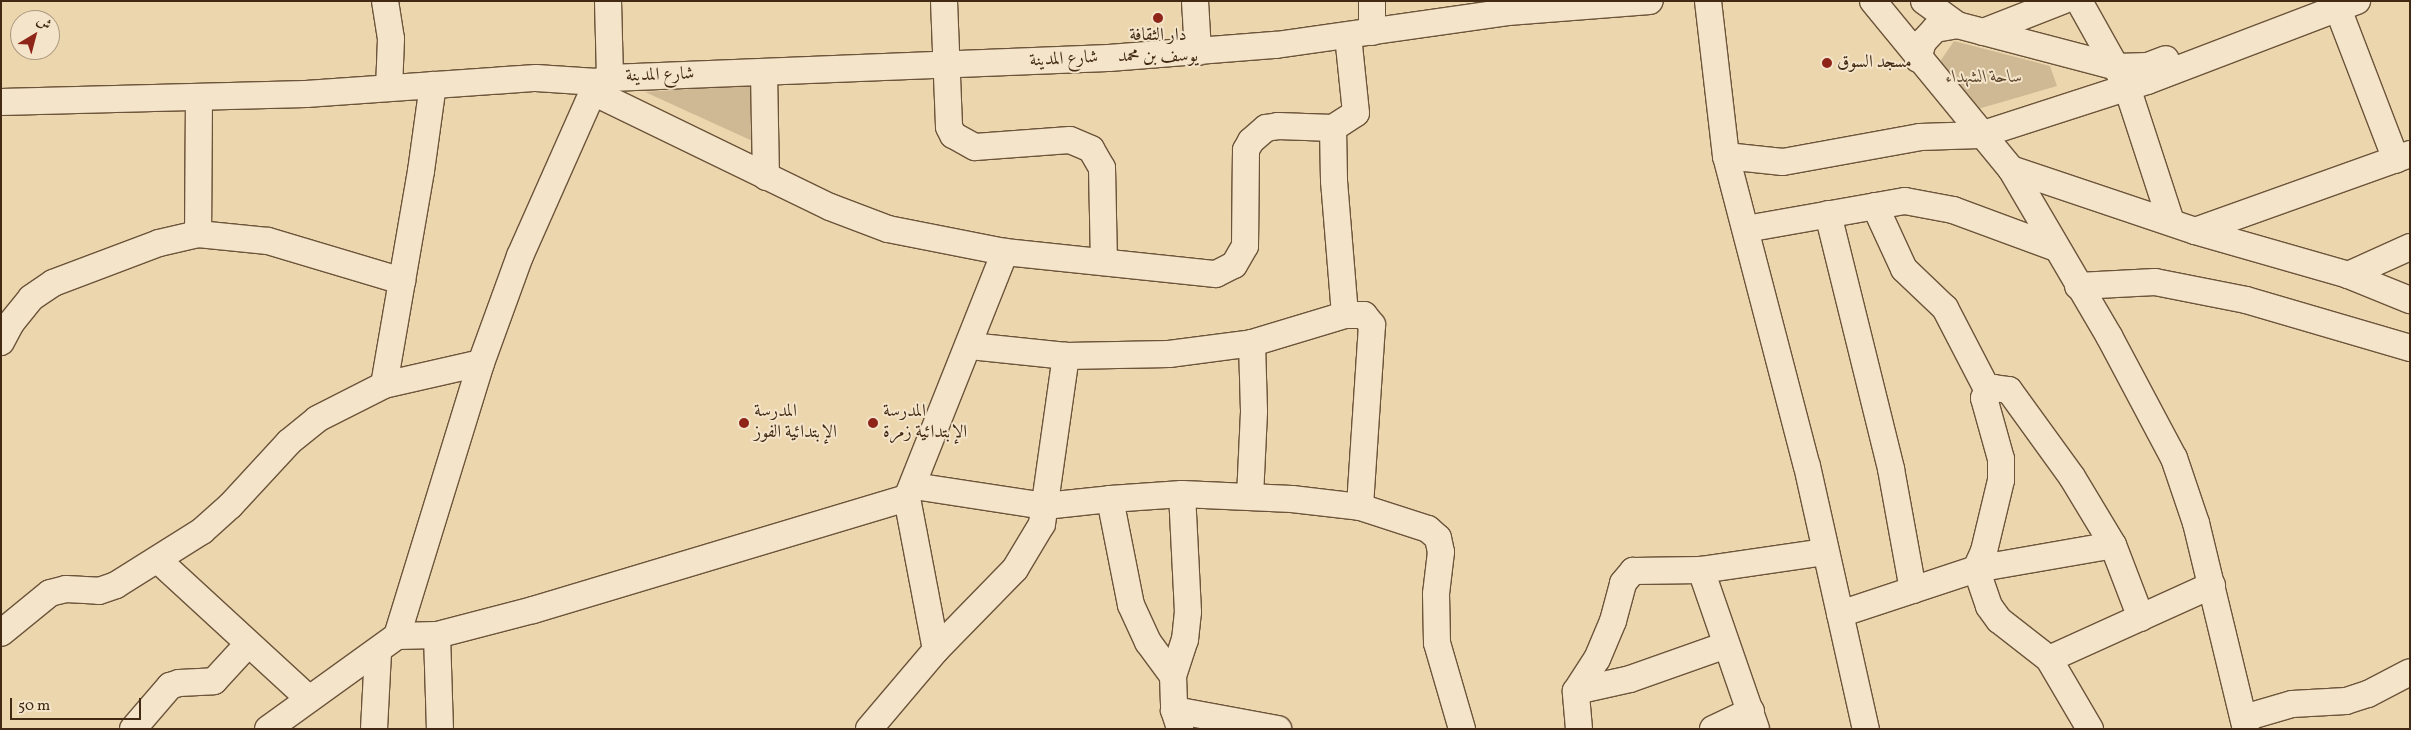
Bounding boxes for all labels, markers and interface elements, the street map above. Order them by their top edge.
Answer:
north arrow [10,10,60,60]
text: ش [32,12,55,35]
marker: دار الثقافة يوسف بن محمد [1152,12,1164,24]
place label: دار الثقافة يوسف بن محمد [1118,26,1198,68]
street label: شارع المدينة [1029,47,1099,73]
place label: مسجد السوق [1837,52,1912,74]
marker: مسجد السوق [1821,57,1833,69]
street label: شارع المدينة [625,64,695,88]
park label: ساحة الشهداء [1946,67,2022,89]
place label: المدرسة الإبتدائية الفوز [754,402,837,444]
place label: المدرسة الإبتدائية زمرة [883,402,967,444]
marker: المدرسة الإبتدائية الفوز [738,417,750,429]
marker: المدرسة الإبتدائية زمرة [867,417,879,429]
scale bar [12,688,144,720]
text: 50 m [18,696,50,717]

